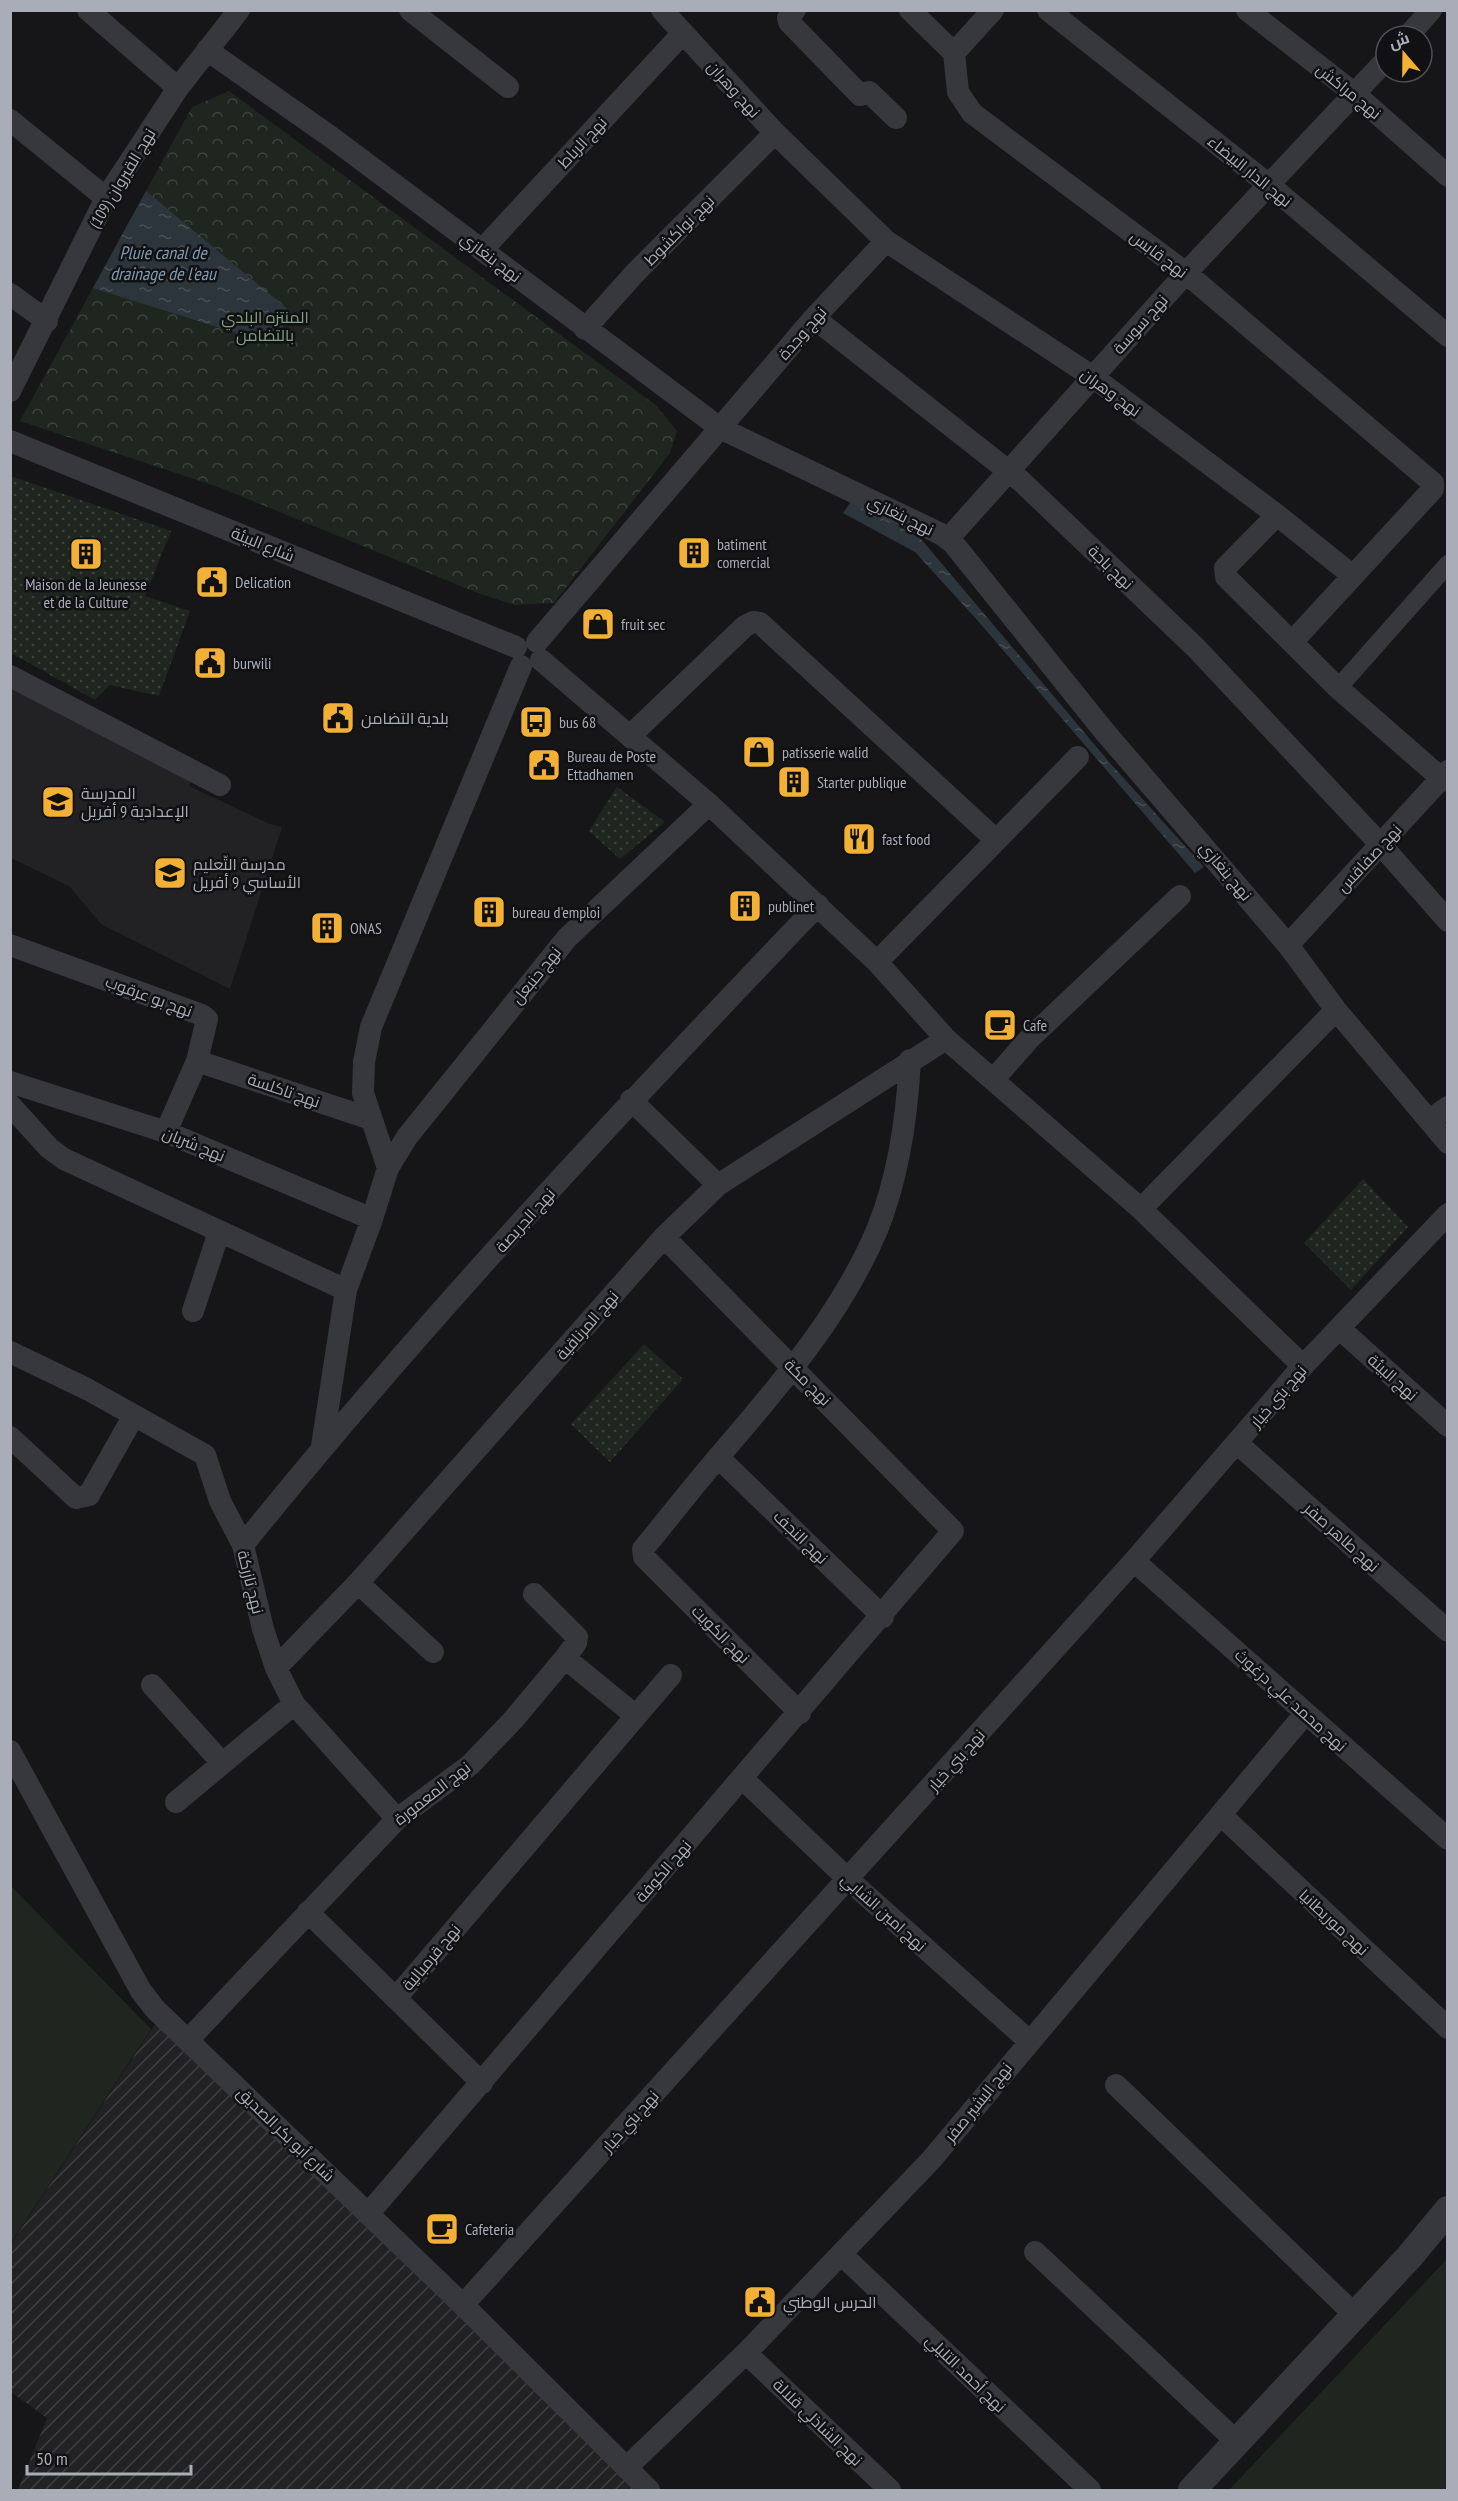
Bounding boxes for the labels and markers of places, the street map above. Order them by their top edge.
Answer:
place label: batiment comercial [717,534,770,572]
building icon: batiment comercial [676,535,712,571]
building icon: Maison de la Jeunesse et de la Culture [68,536,104,572]
public building icon: Delication [194,564,230,600]
place label: Delication [235,572,291,592]
place label: Maison de la Jeunesse et de la Culture [25,574,147,612]
shop icon: fruit sec [580,606,616,642]
place label: fruit sec [621,614,666,634]
public building icon: burwili [192,645,228,681]
place label: burwili [233,653,271,673]
public building icon: بلدية التضامن [320,700,356,736]
bus stop icon: bus 68 [518,704,554,740]
place label: بلدية التضامن [361,708,449,729]
place label: bus 68 [559,712,596,732]
shop icon: patisserie walid [741,734,777,770]
place label: patisserie walid [782,742,869,762]
place label: Bureau de Poste Ettadhamen [567,746,656,784]
public building icon: Bureau de Poste Ettadhamen [526,747,562,783]
building icon: Starter publique [776,764,812,800]
place label: Starter publique [817,772,907,792]
place label: المدرسة الإعدادية 9 أفريل [81,783,189,822]
school or university icon: المدرسة الإعدادية 9 أفريل [40,784,76,820]
restaurant icon: fast food [841,821,877,857]
place label: fast food [882,829,931,849]
place label: مدرسة التّعليم الأساسي 9 أفريل [193,854,301,895]
school or university icon: مدرسة التّعليم الأساسي 9 أفريل [152,855,188,891]
building icon: publinet [727,888,763,924]
building icon: bureau d'emploi [471,894,507,930]
place label: publinet [768,896,815,916]
place label: bureau d'emploi [512,902,600,922]
building icon: ONAS [309,910,345,946]
place label: ONAS [350,918,382,938]
cafe icon: Cafe [982,1007,1018,1043]
place label: Cafe [1023,1015,1047,1035]
cafe icon: Cafeteria [424,2211,460,2247]
place label: Cafeteria [465,2219,514,2239]
public building icon: الحرس الوطني [742,2284,778,2320]
place label: الحرس الوطني [783,2292,877,2316]

